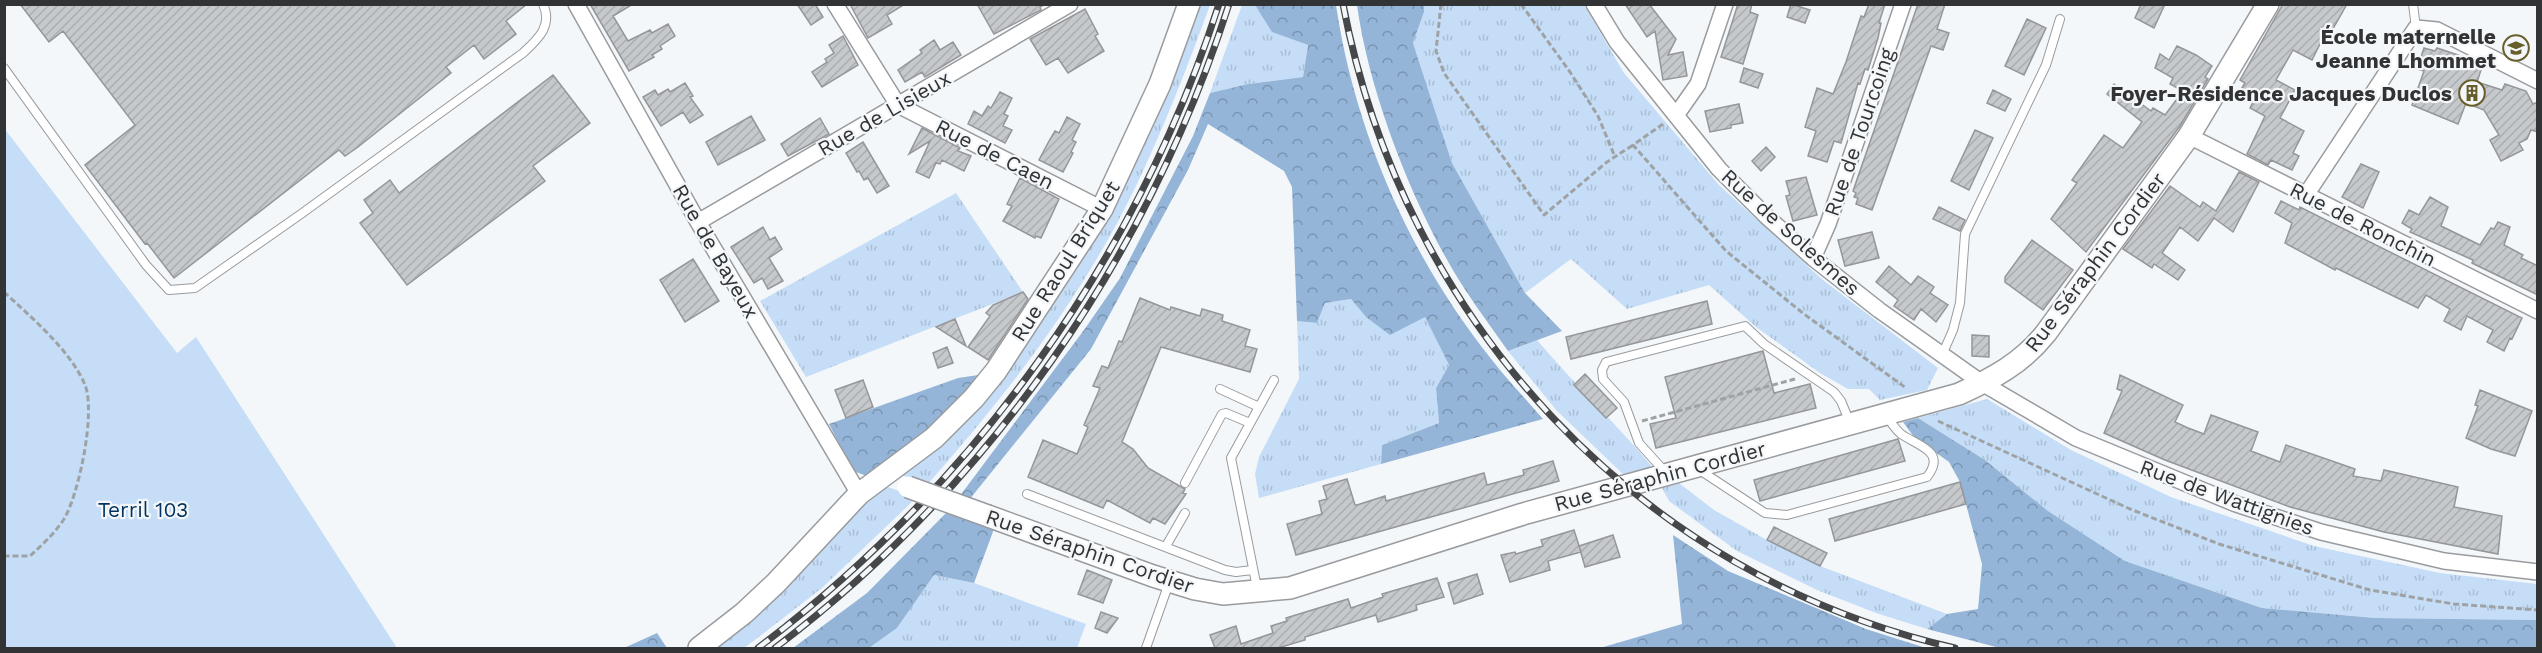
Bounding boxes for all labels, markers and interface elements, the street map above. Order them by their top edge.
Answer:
place label: École maternelle Jeanne Lhommet [2316,24,2496,73]
school or university icon: École maternelle Jeanne Lhommet [2501,33,2531,63]
street label: Rue de Tourcoing [1819,44,1900,219]
street label: Rue de Lisieux [813,65,955,161]
building icon: Foyer-Résidence Jacques Duclos [2457,78,2487,108]
place label: Foyer-Résidence Jacques Duclos [2110,81,2452,106]
street label: Rue de Caen [931,113,1059,195]
street label: Rue de Solesmes [1717,163,1865,301]
street label: Rue Séraphin Cordier [2019,167,2171,357]
street label: Rue Raoul Briquet [1005,176,1125,346]
street label: Rue de Ronchin [2286,176,2440,272]
street label: Rue de Bayeux [668,180,764,322]
street label: Rue Séraphin Cordier [1551,436,1769,516]
street label: Rue de Wattignies [2137,454,2317,540]
park label: Terril 103 [98,497,188,522]
street label: Rue Séraphin Cordier [983,504,1198,598]

